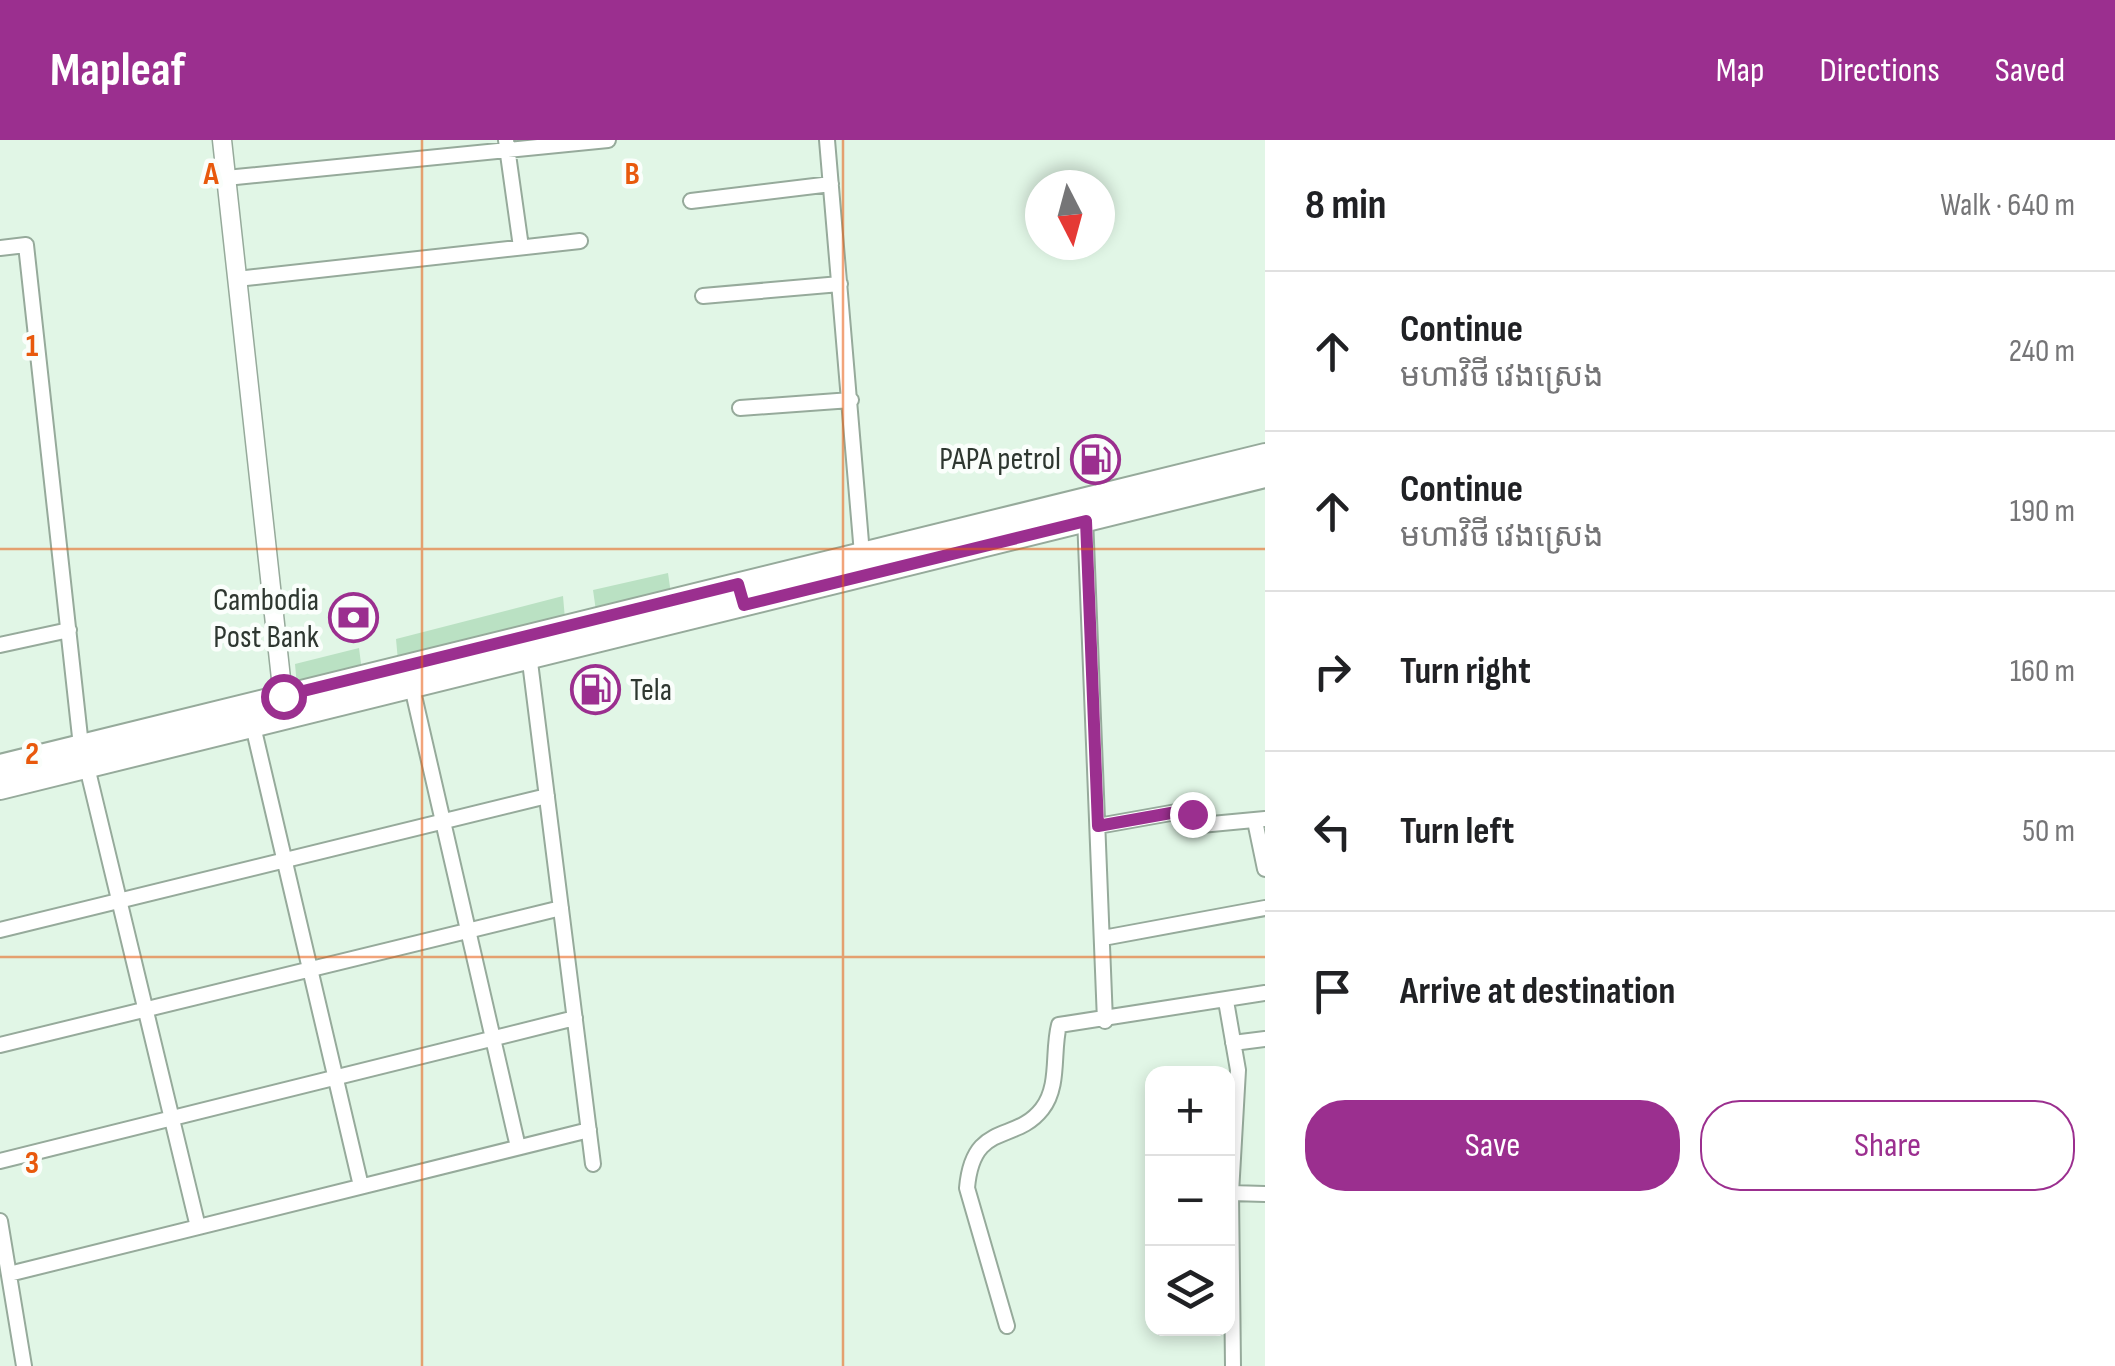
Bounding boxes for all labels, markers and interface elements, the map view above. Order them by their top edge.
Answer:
text: Mapleaf [50,42,186,99]
text: Map [1716,49,1765,92]
text: Directions [1820,49,1940,92]
text: Saved [1995,49,2065,92]
text: A [202,155,219,194]
text: B [624,155,640,194]
north arrow [1025,170,1115,260]
text: 8 min [1305,180,1386,231]
text: Walk · 640 m [1940,186,2075,225]
text: Continue [1400,307,1523,352]
icon: ahead [1305,324,1360,379]
text: 1 [26,327,39,366]
text: 240 m [2009,332,2075,371]
text: មហាវិថី វេងស្រេង [1400,357,1603,396]
fuel station icon: PAPA petrol [1070,433,1122,485]
place label: PAPA petrol [939,440,1061,479]
text: Continue [1400,467,1523,512]
icon: ahead [1305,484,1360,539]
text: 190 m [2010,492,2075,531]
text: មហាវិថី វេងស្រេង [1400,517,1603,556]
place label: Cambodia Post Bank [213,581,319,657]
bank icon: Cambodia Post Bank [328,592,380,644]
icon: right [1305,644,1360,699]
text: Turn right [1400,649,1531,694]
text: 160 m [2010,652,2075,691]
fuel station icon: Tela [569,664,621,716]
place label: Tela [630,671,672,710]
route start [261,674,307,720]
text: 2 [25,735,39,774]
route end [1170,792,1216,838]
icon: left [1305,804,1360,859]
text: Turn left [1400,809,1514,854]
text: 50 m [2022,812,2075,851]
icon: arrive [1305,964,1360,1019]
text: Arrive at destination [1400,969,1675,1014]
map controls [1145,1066,1235,1336]
button: + [1145,1066,1235,1156]
button: Save [1305,1100,1680,1191]
button: Share [1700,1100,2075,1191]
text: 3 [25,1144,39,1183]
button: − [1145,1156,1235,1246]
button: layers [1145,1246,1235,1336]

